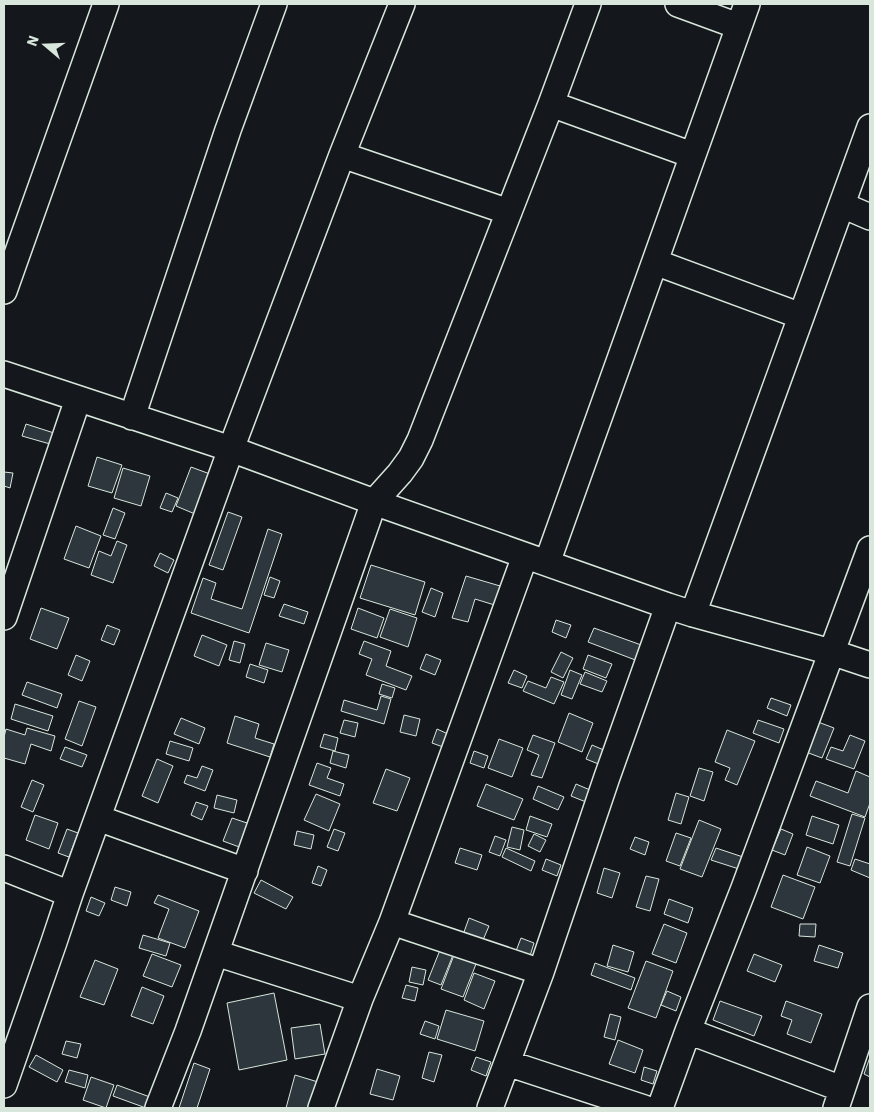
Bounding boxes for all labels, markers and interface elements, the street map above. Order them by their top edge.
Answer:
north arrow [20,20,70,70]
text: N [23,33,43,48]

